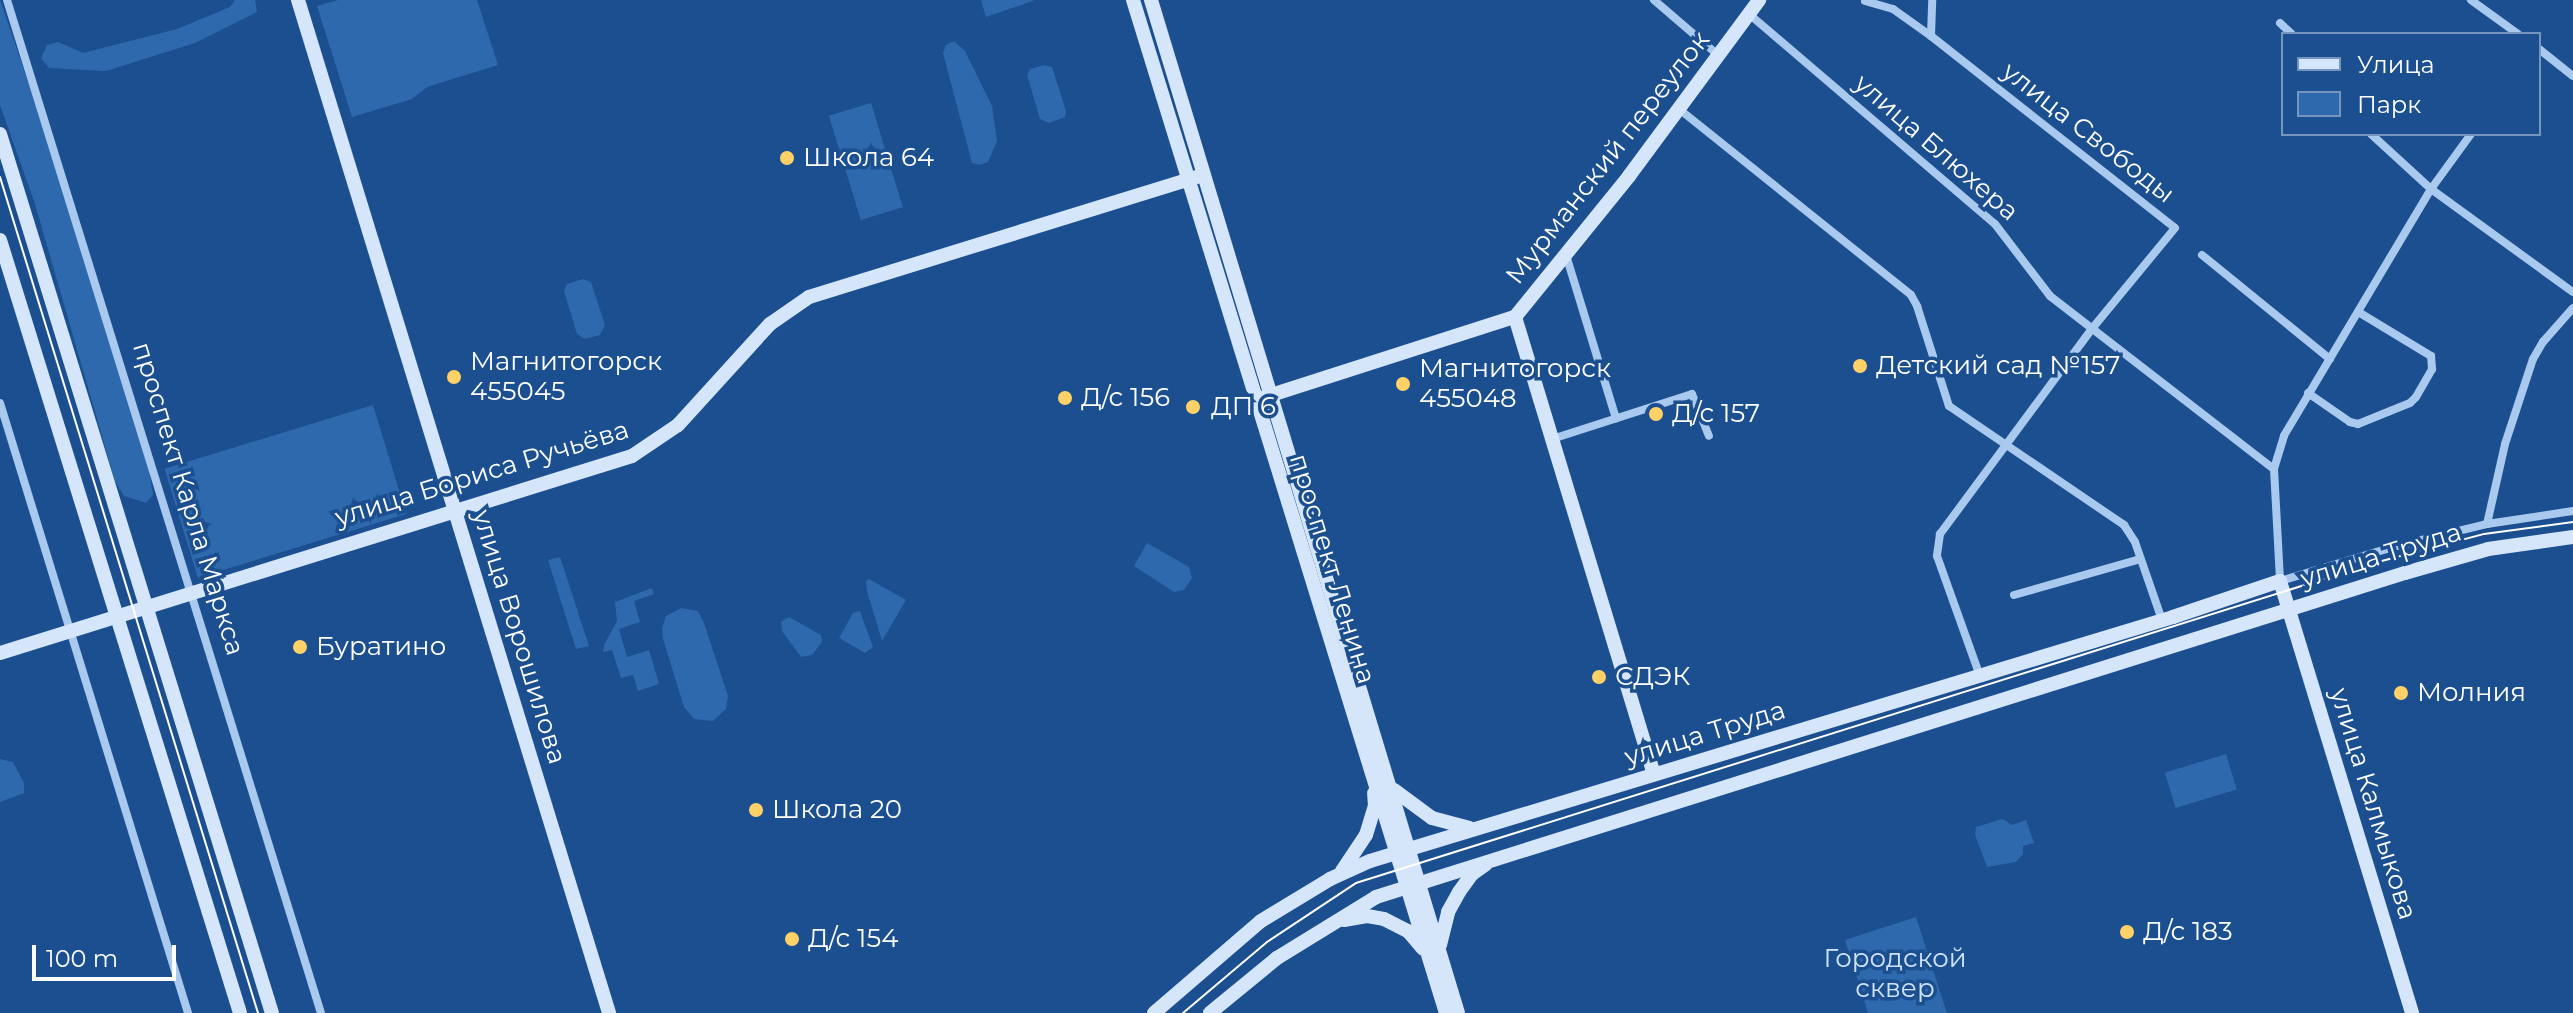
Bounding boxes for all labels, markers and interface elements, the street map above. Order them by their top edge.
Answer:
street label: Мурманский переулок [1500,25,1716,291]
legend [2281,32,2541,136]
text: Улица [2357,50,2435,79]
street label: улица Свободы [1996,56,2180,210]
street label: улица Блюхера [1848,68,2024,228]
text: Парк [2357,90,2421,119]
place label: Школа 64 [803,142,934,174]
marker: Школа 64 [778,149,796,167]
street label: проспект Карла Маркса [125,339,251,659]
place label: Магнитогорск 455045 [470,346,662,408]
place label: Детский сад №157 [1876,350,2120,382]
place label: Магнитогорск 455048 [1419,353,1611,414]
marker: Детский сад №157 [1851,357,1869,375]
marker: Магнитогорск 455045 [445,368,463,386]
marker: Магнитогорск 455048 [1394,375,1412,393]
place label: Д/с 156 [1081,382,1170,414]
marker: Д/с 156 [1056,389,1074,407]
place label: ДП 6 [1211,391,1276,423]
marker: ДП 6 [1182,396,1204,418]
place label: Д/с 157 [1672,398,1760,430]
marker: Д/с 157 [1647,405,1665,423]
street label: улица Бориса Ручьёва [331,414,633,534]
street label: проспект Ленина [1282,450,1382,688]
street label: улица Ворошилова [465,506,573,768]
street label: улица Труда [2297,517,2465,595]
place label: Буратино [316,631,446,663]
marker: Буратино [291,638,309,656]
place label: СДЭК [1615,661,1690,693]
marker: СДЭК [1590,668,1608,686]
place label: Молния [2417,677,2526,709]
street label: улица Калмыкова [2323,684,2423,924]
marker: Молния [2392,684,2410,702]
street label: улица Труда [1621,695,1789,773]
place label: Школа 20 [772,794,902,826]
marker: Школа 20 [747,801,765,819]
place label: Д/с 183 [2143,916,2233,948]
place label: Д/с 154 [808,923,898,955]
marker: Д/с 183 [2118,923,2136,941]
scale bar [36,929,180,979]
marker: Д/с 154 [783,930,801,948]
park label: Городской сквер [1823,943,1967,1004]
text: 100 m [46,944,118,973]

